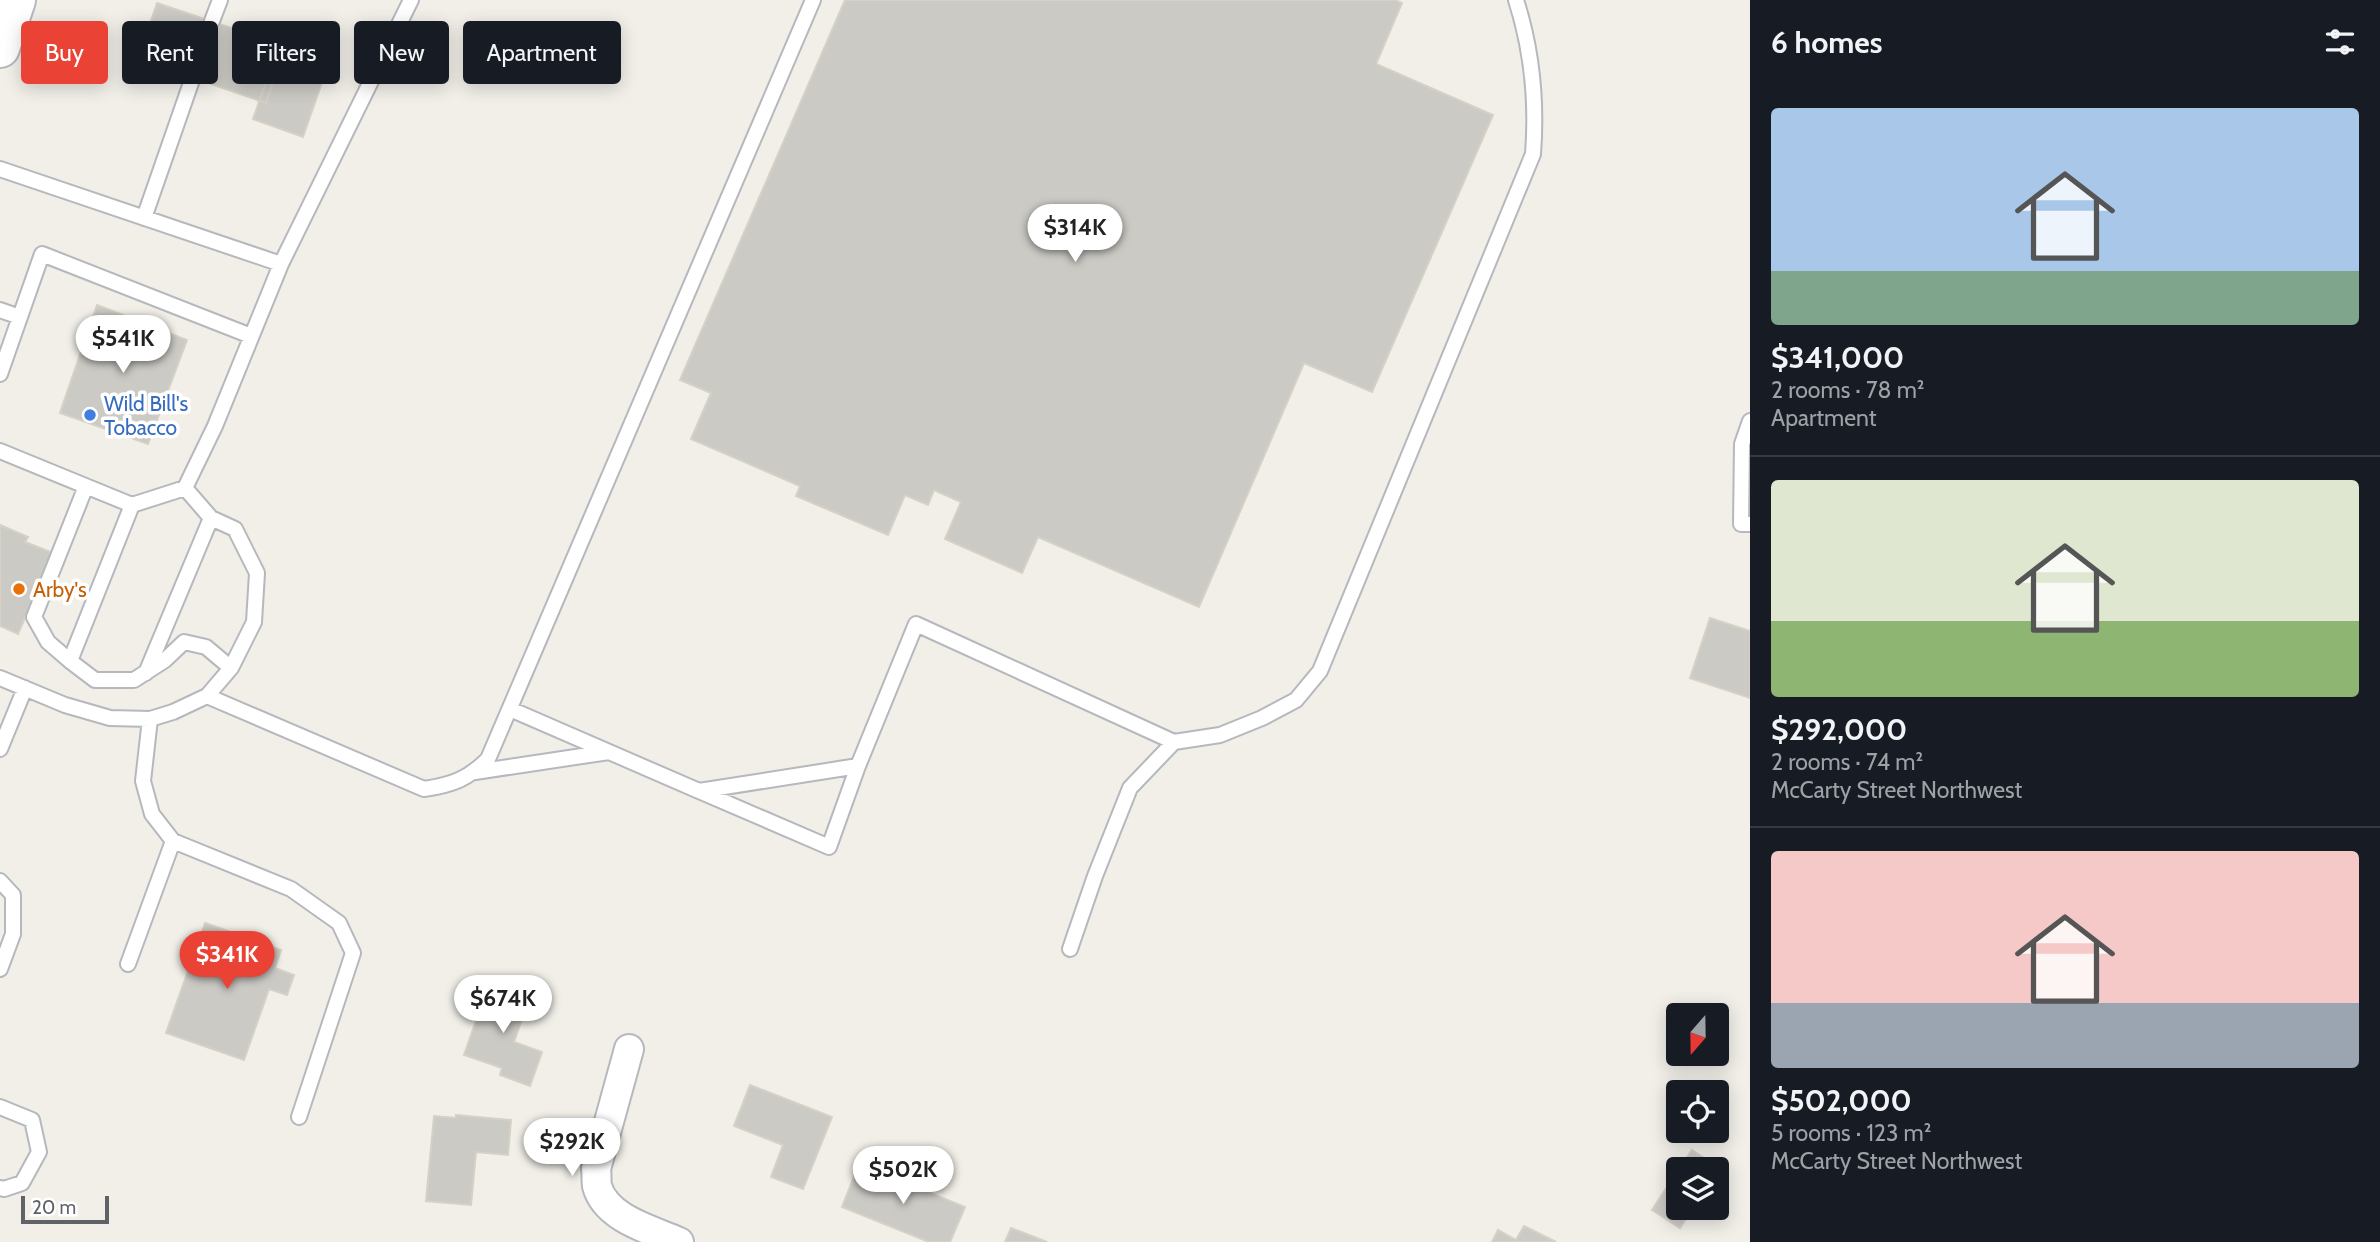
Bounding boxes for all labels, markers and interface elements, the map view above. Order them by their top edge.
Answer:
chip: Buy [21,21,108,84]
chip: Rent [122,21,218,84]
chip: Filters [232,21,340,84]
chip: New [354,21,449,84]
chip: Apartment [463,21,621,84]
icon: filters [2321,23,2359,61]
text: 6 homes [1771,24,1882,61]
icon: home [2002,153,2128,279]
pin: $314K [1026,204,1124,264]
text: $314K [1044,213,1106,241]
pin: $541K [74,316,172,375]
text: $541K [92,324,154,352]
text: $341,000 [1771,339,1904,376]
text: 2 rooms · 78 m² [1771,376,1925,404]
place label: Wild Bill's Tobacco [104,391,188,440]
text: Apartment [1771,404,1876,432]
marker: Wild Bill's Tobacco [82,407,98,423]
icon: home [2002,525,2128,651]
place label: Arby's [33,577,87,602]
marker: Arby's [11,581,27,597]
text: $292,000 [1771,711,1907,748]
text: 2 rooms · 74 m² [1771,748,1923,776]
text: McCarty Street Northwest [1771,776,2022,804]
icon: home [2002,896,2128,1022]
pin: $341K [178,932,276,991]
text: $341K [196,940,258,968]
pin: $674K [454,976,552,1035]
text: $674K [470,984,536,1012]
north arrow [1666,1003,1729,1066]
map controls [1666,1003,1729,1220]
button: locate [1666,1080,1729,1143]
text: $502,000 [1771,1082,1912,1119]
pin: $292K [523,1118,621,1178]
text: 5 rooms · 123 m² [1771,1119,1931,1147]
text: $292K [539,1127,605,1155]
pin: $502K [854,1146,952,1206]
text: McCarty Street Northwest [1771,1147,2022,1175]
text: $502K [869,1155,937,1183]
button: layers [1666,1157,1729,1220]
scale bar [21,1193,108,1225]
text: 20 m [32,1196,76,1219]

